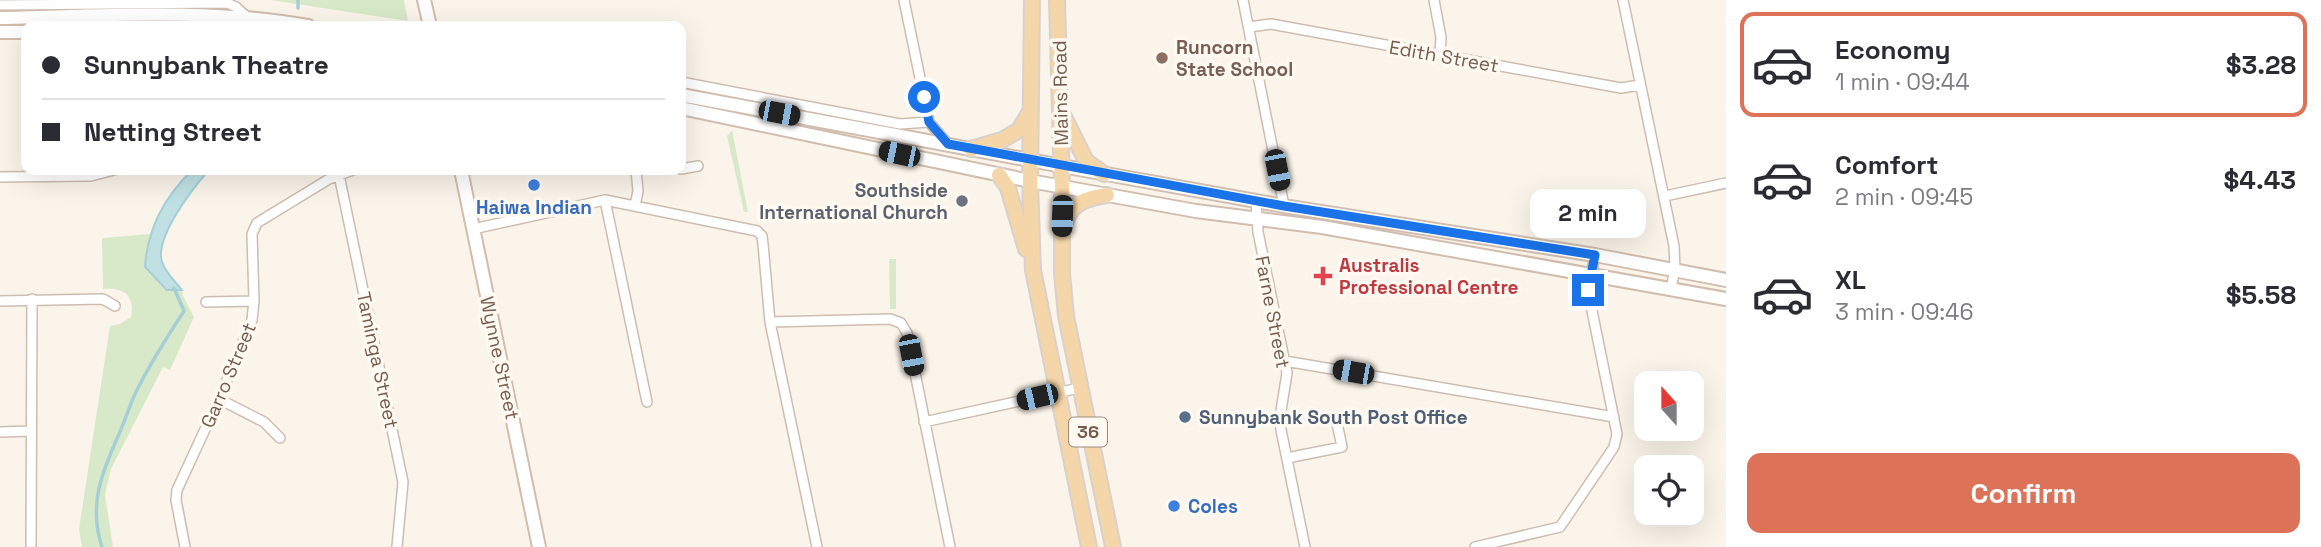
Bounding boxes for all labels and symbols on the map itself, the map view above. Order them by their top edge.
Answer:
place label: Runcorn State School [1176,35,1293,82]
street label: Edith Street [1387,35,1501,78]
street label: Mains Road [1047,40,1074,146]
marker: Runcorn State School [1154,50,1170,66]
route start [908,81,940,113]
car [757,99,802,127]
car [877,139,922,169]
car [1263,147,1292,193]
marker: Haiwa Indian [526,177,542,193]
place label: Southside International Church [759,178,948,225]
callout: 2 min [1530,188,1646,238]
marker: Southside International Church [954,193,970,209]
place label: Haiwa Indian [476,195,592,220]
car [1051,195,1074,237]
place label: Australis Professional Centre [1339,253,1519,300]
street label: Farne Street [1249,254,1296,370]
marker: Australis Professional Centre [1313,266,1333,286]
route end [1572,274,1604,306]
street label: Taminga Street [351,289,404,431]
street label: Wynne Street [474,294,525,422]
street label: Garro Street [195,319,262,432]
car [897,332,926,378]
car [1331,358,1376,386]
north arrow [1634,371,1704,441]
car [1015,382,1060,412]
place label: Sunnybank South Post Office [1199,405,1468,430]
marker: Sunnybank South Post Office [1177,409,1193,425]
road number: 36 [1069,418,1107,446]
place label: Coles [1188,494,1238,519]
marker: Coles [1166,498,1182,514]

